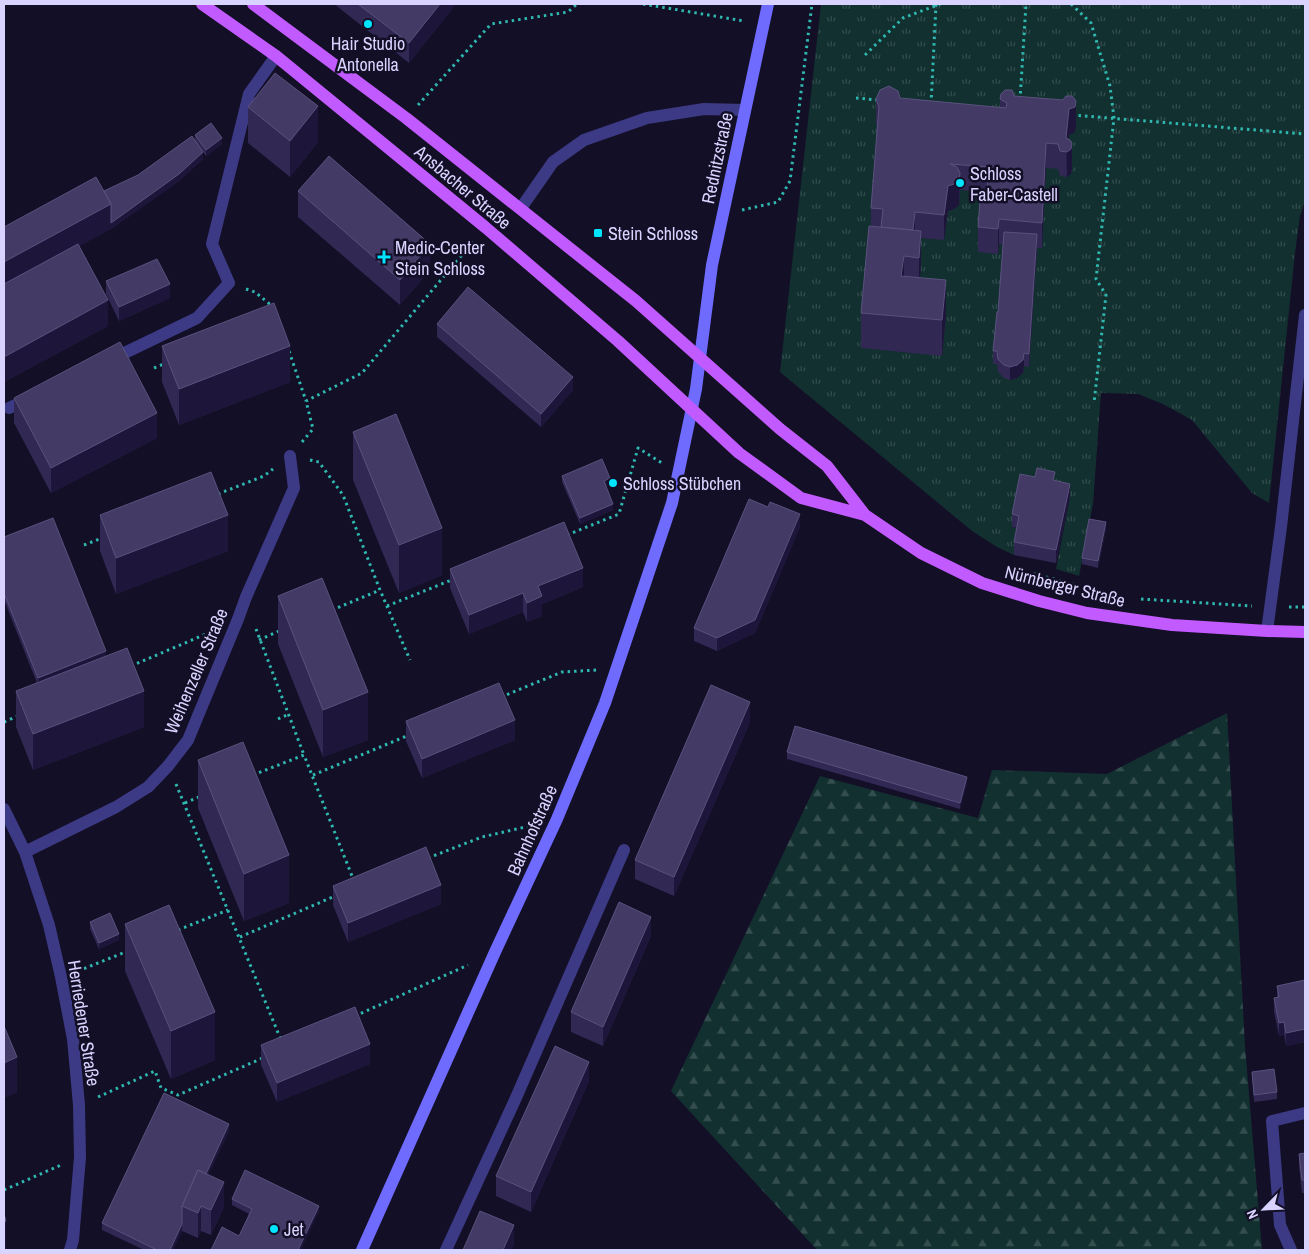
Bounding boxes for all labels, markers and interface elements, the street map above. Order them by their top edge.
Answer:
marker: Hair Studio Antonella [362,18,374,30]
place label: Hair Studio Antonella [331,31,405,77]
street label: Rednitzstraße [695,110,739,206]
street label: Ansbacher Straße [409,139,517,235]
place label: Schloss Faber-Castell [970,161,1058,207]
marker: Schloss Faber-Castell [954,177,966,189]
place label: Stein Schloss [608,221,698,246]
marker: Stein Schloss [592,227,604,239]
place label: Medic-Center Stein Schloss [395,235,485,281]
marker: Medic-Center Stein Schloss [377,250,391,264]
place label: Schloss Stübchen [623,471,741,496]
marker: Schloss Stübchen [607,477,619,489]
street label: Nürnberger Straße [1002,559,1128,613]
street label: Weihenzeller Straße [158,604,234,738]
street label: Bahnhofstraße [501,781,563,879]
street label: Herriedener Straße [62,958,106,1088]
north arrow [1239,1184,1289,1234]
text: N [1242,1207,1262,1222]
place label: Jet [284,1217,304,1242]
marker: Jet [268,1223,280,1235]

